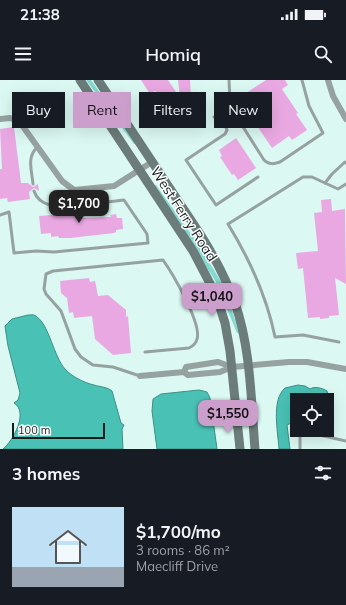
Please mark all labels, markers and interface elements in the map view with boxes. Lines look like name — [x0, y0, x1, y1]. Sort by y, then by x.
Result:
text: 21:38 — [20, 5, 60, 24]
icon: menu — [12, 43, 34, 65]
text: Homiq — [145, 43, 201, 66]
icon: search — [312, 43, 334, 65]
chip: Buy — [12, 92, 65, 128]
chip: Rent — [73, 92, 131, 128]
chip: Filters — [139, 92, 206, 128]
chip: New — [214, 92, 272, 128]
street label: West Ferry Road — [147, 163, 221, 265]
pin: $1,700 — [46, 190, 112, 224]
text: $1,700 — [58, 195, 100, 211]
pin: $1,040 — [179, 283, 245, 317]
text: $1,040 — [191, 288, 233, 304]
map controls — [290, 393, 334, 437]
button: locate — [290, 393, 334, 437]
pin: $1,550 — [195, 400, 261, 434]
text: $1,550 — [207, 405, 249, 421]
scale bar — [12, 421, 105, 440]
text: 100 m — [18, 423, 50, 437]
icon: filters — [312, 462, 334, 484]
text: 3 homes — [12, 463, 80, 484]
text: $1,700/mo — [136, 521, 221, 542]
icon: home — [44, 523, 92, 571]
text: 3 rooms · 86 m² — [136, 542, 230, 558]
text: Maecliff Drive — [136, 558, 218, 574]

